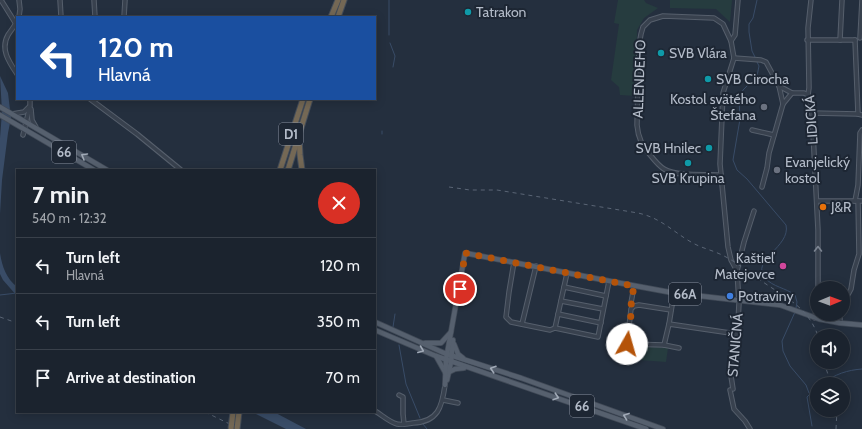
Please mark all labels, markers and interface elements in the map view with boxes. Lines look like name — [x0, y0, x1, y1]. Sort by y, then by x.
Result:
place label: Tatrakon — [476, 3, 527, 21]
marker: Tatrakon — [463, 7, 473, 17]
text: 120 m — [98, 30, 174, 64]
icon: left — [32, 32, 84, 84]
street label: ALLENDEHO — [629, 39, 649, 119]
place label: SVB Vlára — [669, 44, 727, 62]
marker: SVB Vlára — [656, 48, 666, 58]
text: Hlavná — [98, 64, 151, 86]
place label: SVB Cirocha — [716, 70, 789, 88]
marker: SVB Cirocha — [703, 74, 713, 84]
place label: Kostol svätého Štefana — [670, 90, 756, 124]
street label: LIDICKÁ — [800, 94, 822, 145]
marker: Kostol svätého Štefana — [759, 102, 769, 112]
road number: D1 — [279, 123, 303, 145]
place label: SVB Hnilec — [635, 139, 701, 157]
road number: 66 — [52, 141, 76, 163]
marker: SVB Hnilec — [704, 143, 714, 153]
place label: Evanjelický kostol — [785, 153, 850, 187]
one-way arrow — [81, 154, 88, 161]
marker: SVB Krupina — [683, 158, 693, 168]
marker: Evanjelický kostol — [772, 165, 782, 175]
place label: SVB Krupina — [651, 169, 725, 187]
text: 7 min — [32, 180, 90, 209]
button: close — [318, 182, 360, 224]
place label: J&R — [830, 198, 852, 216]
marker: J&R — [818, 202, 828, 212]
text: 540 m · 12:32 — [32, 210, 107, 226]
one-way arrow — [814, 246, 822, 252]
text: Turn left — [66, 249, 120, 267]
place label: Kaštieľ Matejovce — [715, 249, 776, 283]
icon: left — [32, 255, 54, 277]
text: 120 m — [320, 257, 360, 275]
marker: Kaštieľ Matejovce — [778, 261, 788, 271]
text: Hlavná — [66, 267, 104, 283]
pin — [443, 272, 477, 306]
icon: arrive — [449, 278, 471, 300]
north arrow — [810, 281, 850, 321]
map controls — [810, 281, 850, 417]
road number: 66A — [669, 283, 701, 305]
place label: Potraviny — [738, 287, 794, 305]
marker: Potraviny — [725, 291, 735, 301]
icon: left — [32, 311, 54, 333]
street label: STANIČNÁ — [723, 312, 747, 378]
text: Turn left — [66, 313, 120, 331]
text: 350 m — [317, 313, 360, 331]
position arrow — [606, 323, 648, 365]
button: sound — [810, 329, 850, 369]
one-way arrow — [417, 346, 424, 354]
one-way arrow — [489, 365, 496, 374]
icon: arrive — [32, 367, 54, 389]
text: Arrive at destination — [66, 369, 196, 387]
text: 70 m — [326, 369, 360, 387]
button: layers — [810, 377, 850, 417]
one-way arrow — [552, 392, 559, 401]
road number: 66 — [570, 395, 594, 417]
one-way arrow — [623, 412, 630, 420]

